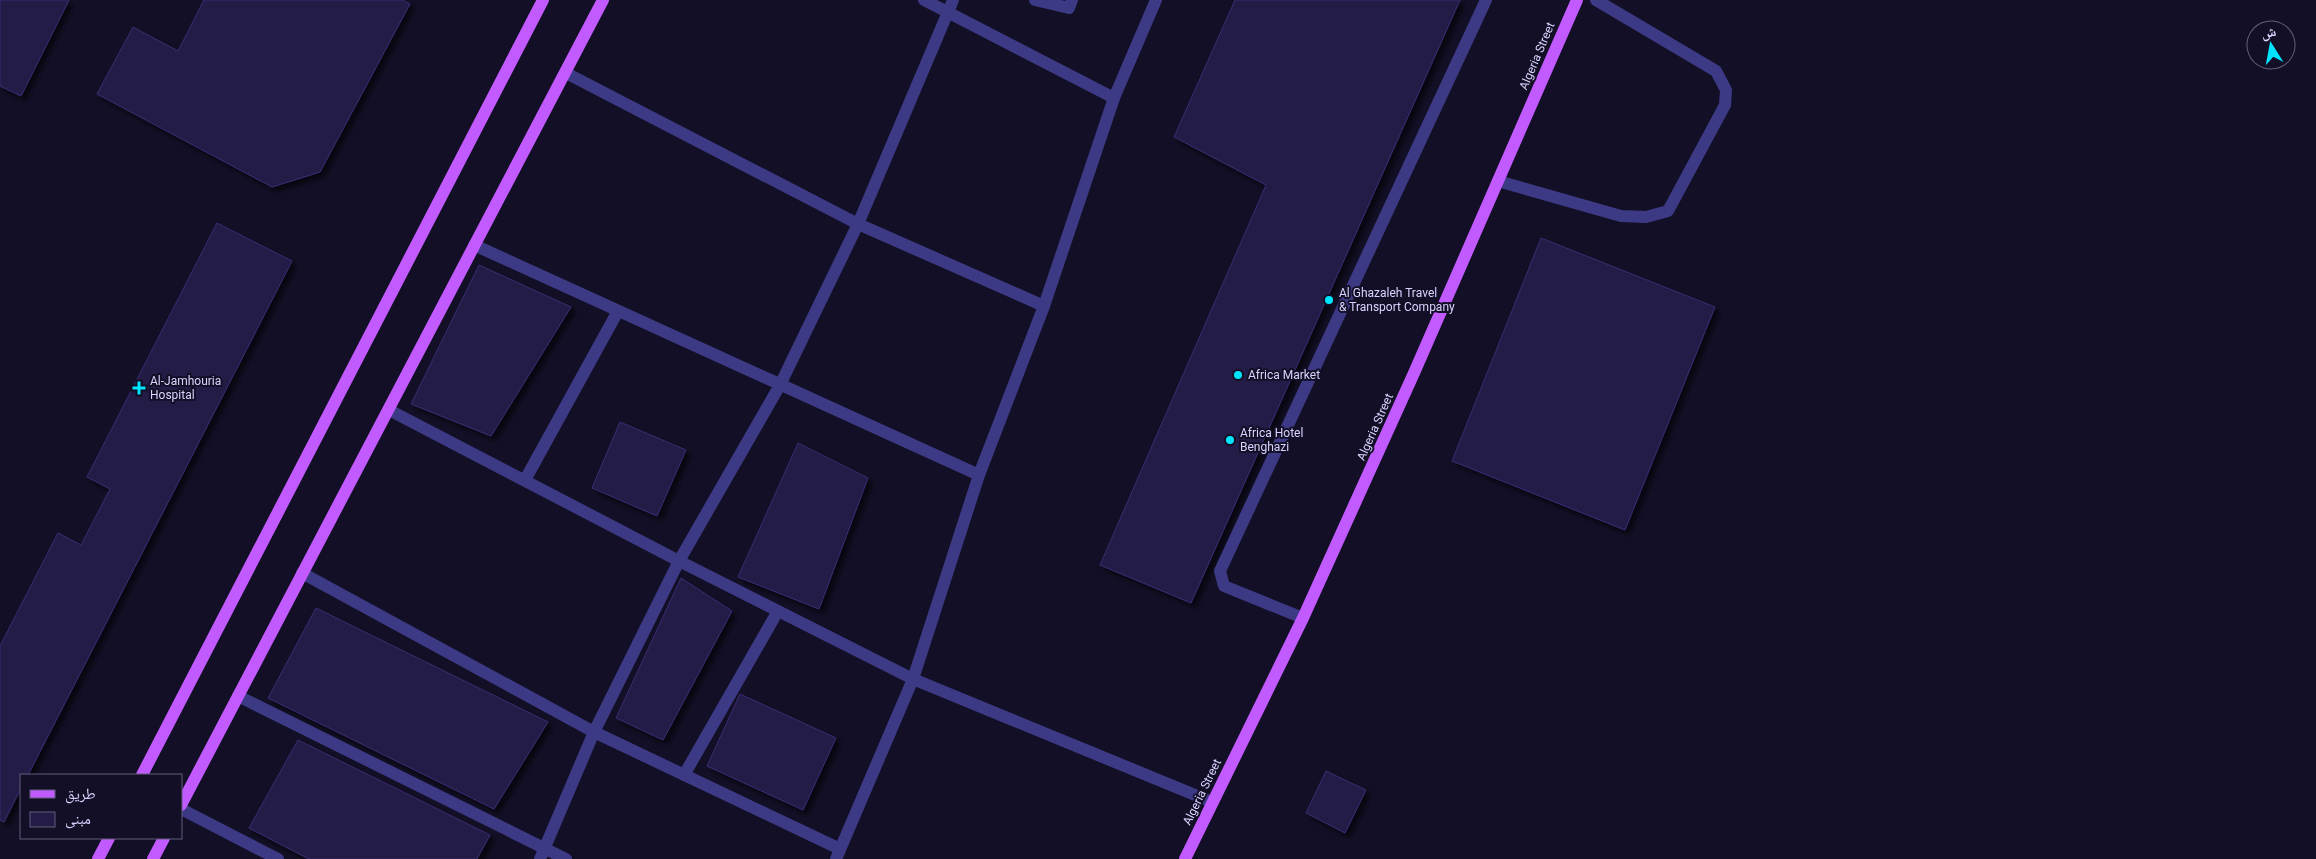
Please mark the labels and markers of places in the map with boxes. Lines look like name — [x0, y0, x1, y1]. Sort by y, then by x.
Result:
place label: Al Ghazaleh Travel & Transport Company — [1339, 286, 1455, 314]
marker: Al Ghazaleh Travel & Transport Company — [1323, 294, 1335, 306]
place label: Africa Market — [1248, 368, 1320, 382]
marker: Africa Market — [1232, 369, 1244, 381]
place label: Al-Jamhouria Hospital — [150, 374, 221, 402]
marker: Al-Jamhouria Hospital — [132, 381, 146, 395]
place label: Africa Hotel Benghazi — [1240, 426, 1303, 454]
marker: Africa Hotel Benghazi — [1224, 434, 1236, 446]

